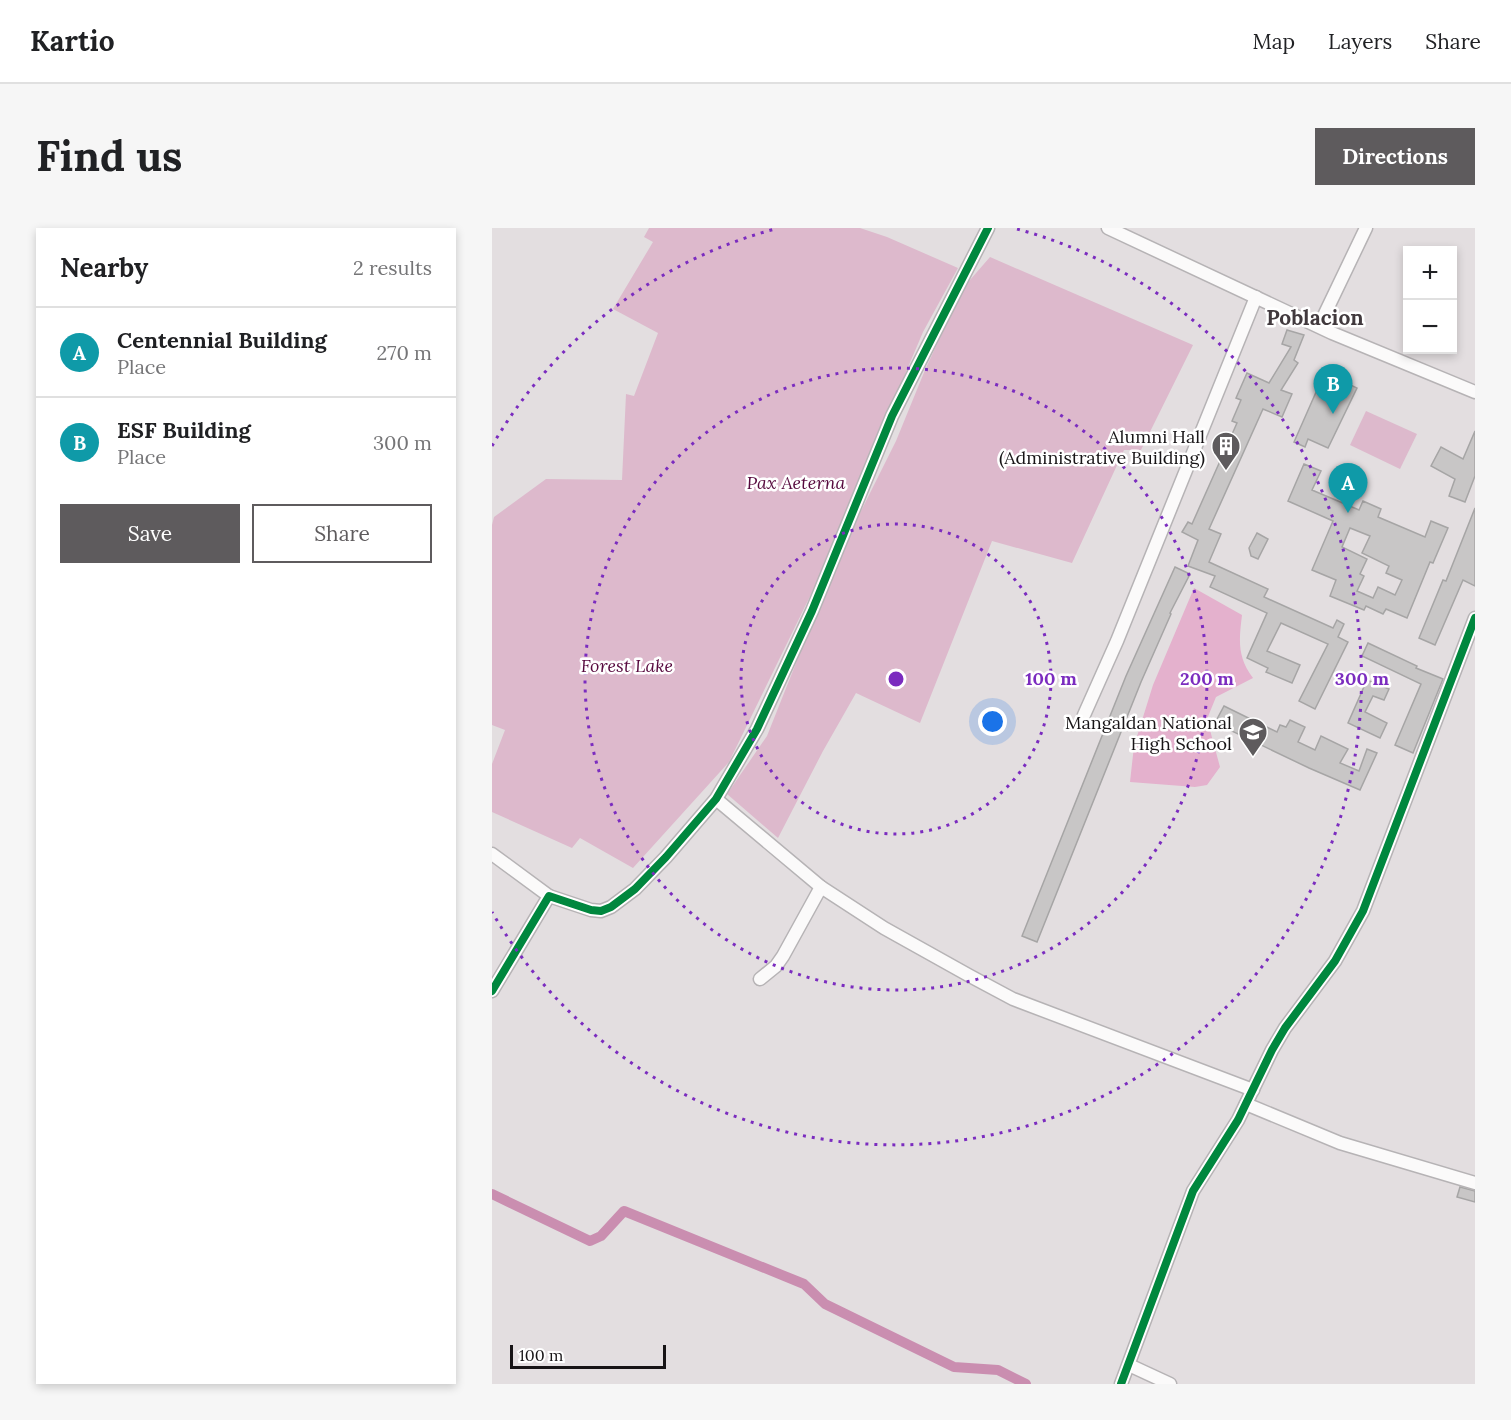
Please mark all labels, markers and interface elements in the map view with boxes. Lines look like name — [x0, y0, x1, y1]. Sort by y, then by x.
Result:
text: Kartio — [30, 23, 114, 59]
text: Map — [1252, 28, 1295, 55]
text: Layers — [1328, 28, 1392, 55]
text: Share — [1425, 28, 1481, 55]
button: Directions — [1315, 128, 1475, 185]
text: Find us — [36, 129, 182, 183]
map controls — [1403, 246, 1457, 354]
button: + — [1403, 246, 1457, 300]
text: Nearby — [60, 251, 148, 284]
text: 2 results — [353, 255, 432, 280]
button: − — [1403, 300, 1457, 354]
district label: Poblacion — [1266, 304, 1364, 331]
text: Centennial Building — [117, 326, 327, 354]
text: A — [73, 340, 86, 365]
text: 270 m — [376, 340, 432, 365]
text: Place — [117, 354, 166, 379]
pin: B — [1314, 364, 1352, 414]
text: ESF Building — [117, 416, 251, 444]
place label: Alumni Hall (Administrative Building) — [999, 425, 1205, 469]
text: B — [73, 430, 86, 455]
text: 300 m — [373, 430, 432, 455]
building icon: Alumni Hall (Administrative Building) — [1210, 430, 1242, 472]
text: Place — [117, 444, 166, 469]
pin: A — [1328, 464, 1368, 513]
park label: Pax Aeterna — [747, 471, 846, 494]
button: Save — [60, 504, 240, 563]
button: Share — [252, 504, 432, 563]
park label: Forest Lake — [581, 654, 673, 677]
text: 100 m — [1025, 667, 1077, 690]
text: 200 m — [1180, 667, 1234, 690]
text: 300 m — [1335, 667, 1390, 690]
centre of rings — [886, 669, 906, 689]
your location — [978, 707, 1007, 736]
place label: Mangaldan National High School — [1065, 711, 1232, 755]
school or university icon: Mangaldan National High School — [1237, 716, 1269, 758]
scale bar — [510, 1342, 666, 1370]
text: 100 m — [519, 1345, 563, 1365]

